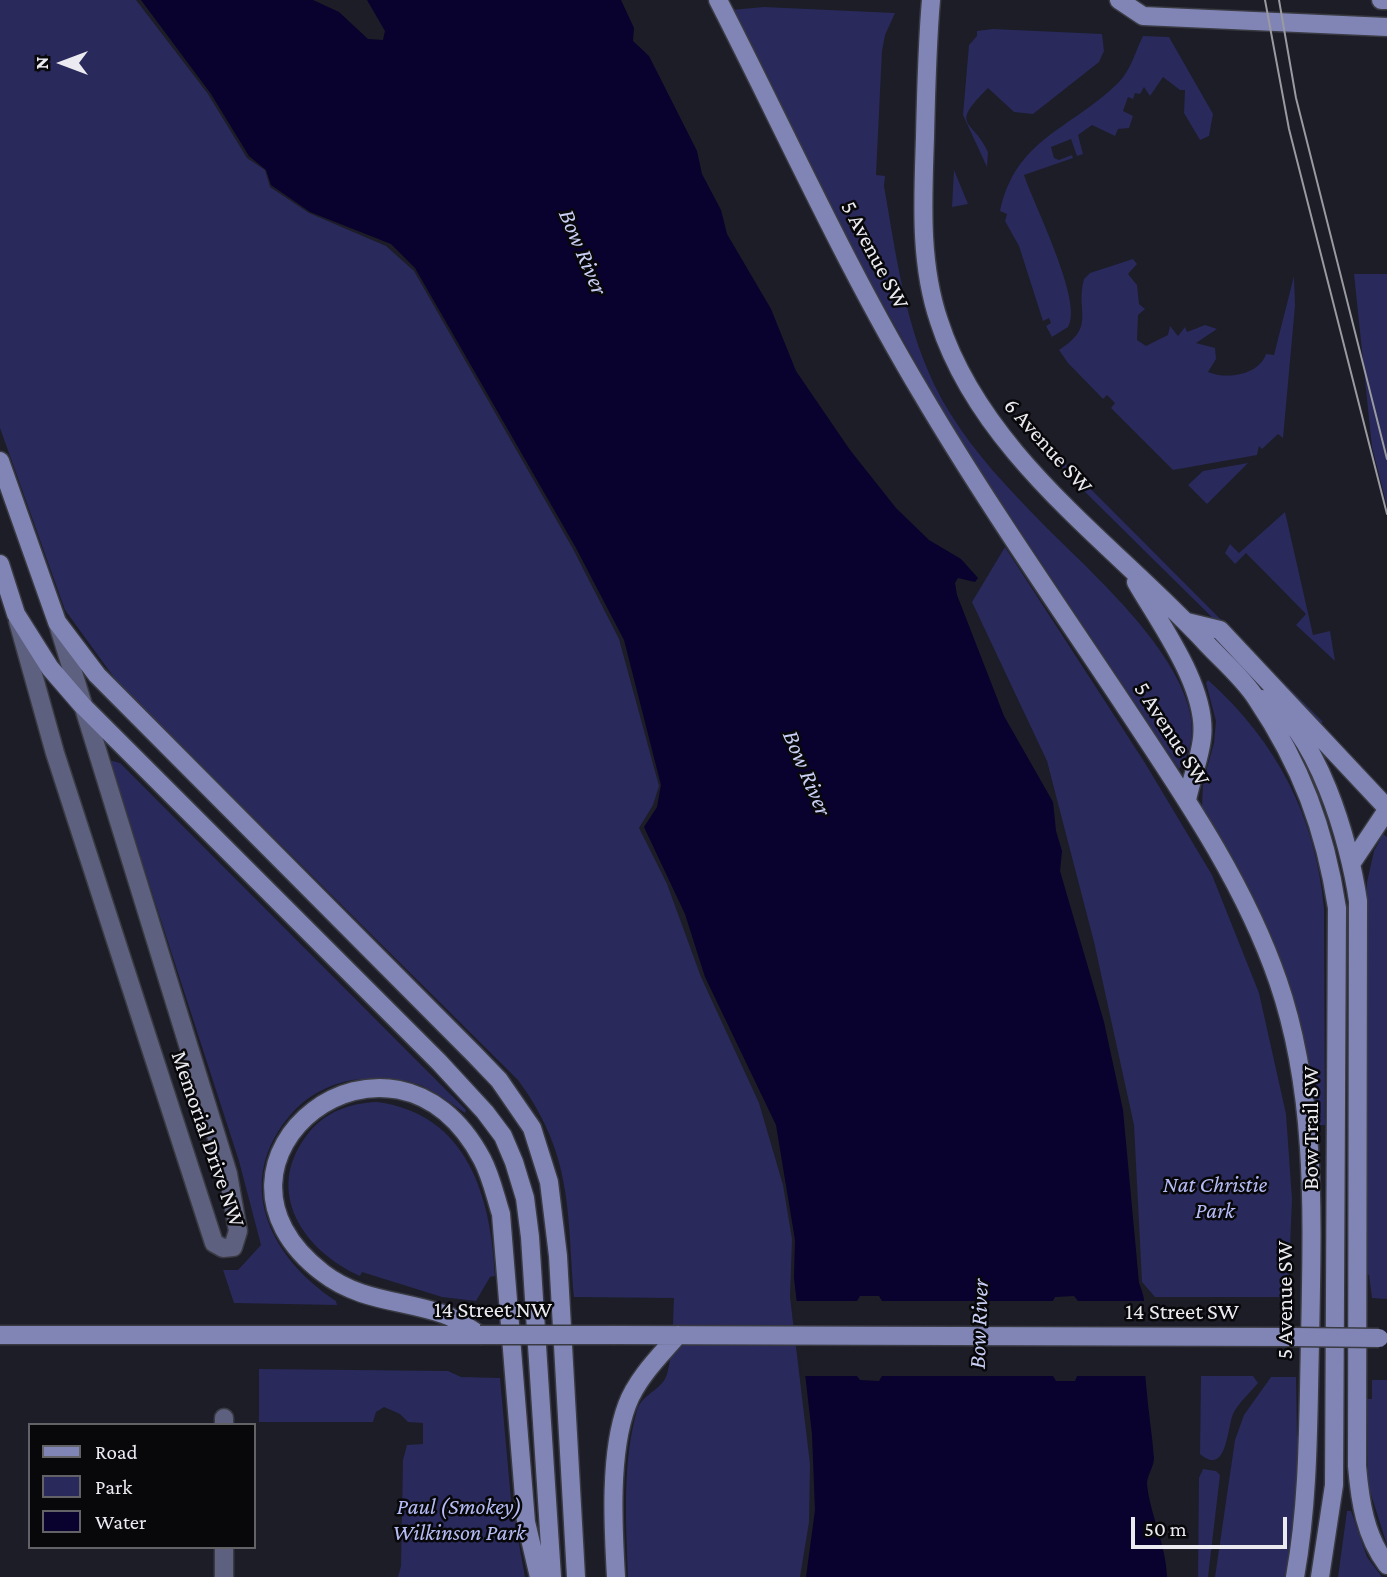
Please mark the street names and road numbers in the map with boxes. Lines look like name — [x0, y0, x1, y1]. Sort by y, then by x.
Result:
street label: 5 Avenue SW — [835, 196, 915, 314]
street label: 6 Avenue SW — [998, 392, 1098, 500]
street label: 5 Avenue SW — [1128, 677, 1216, 791]
street label: Memorial Drive NW — [165, 1047, 251, 1231]
street label: Bow Trail SW — [1297, 1066, 1325, 1190]
street label: 5 Avenue SW — [1271, 1241, 1299, 1359]
street label: 14 Street NW — [434, 1296, 552, 1324]
street label: 14 Street SW — [1125, 1298, 1239, 1326]

